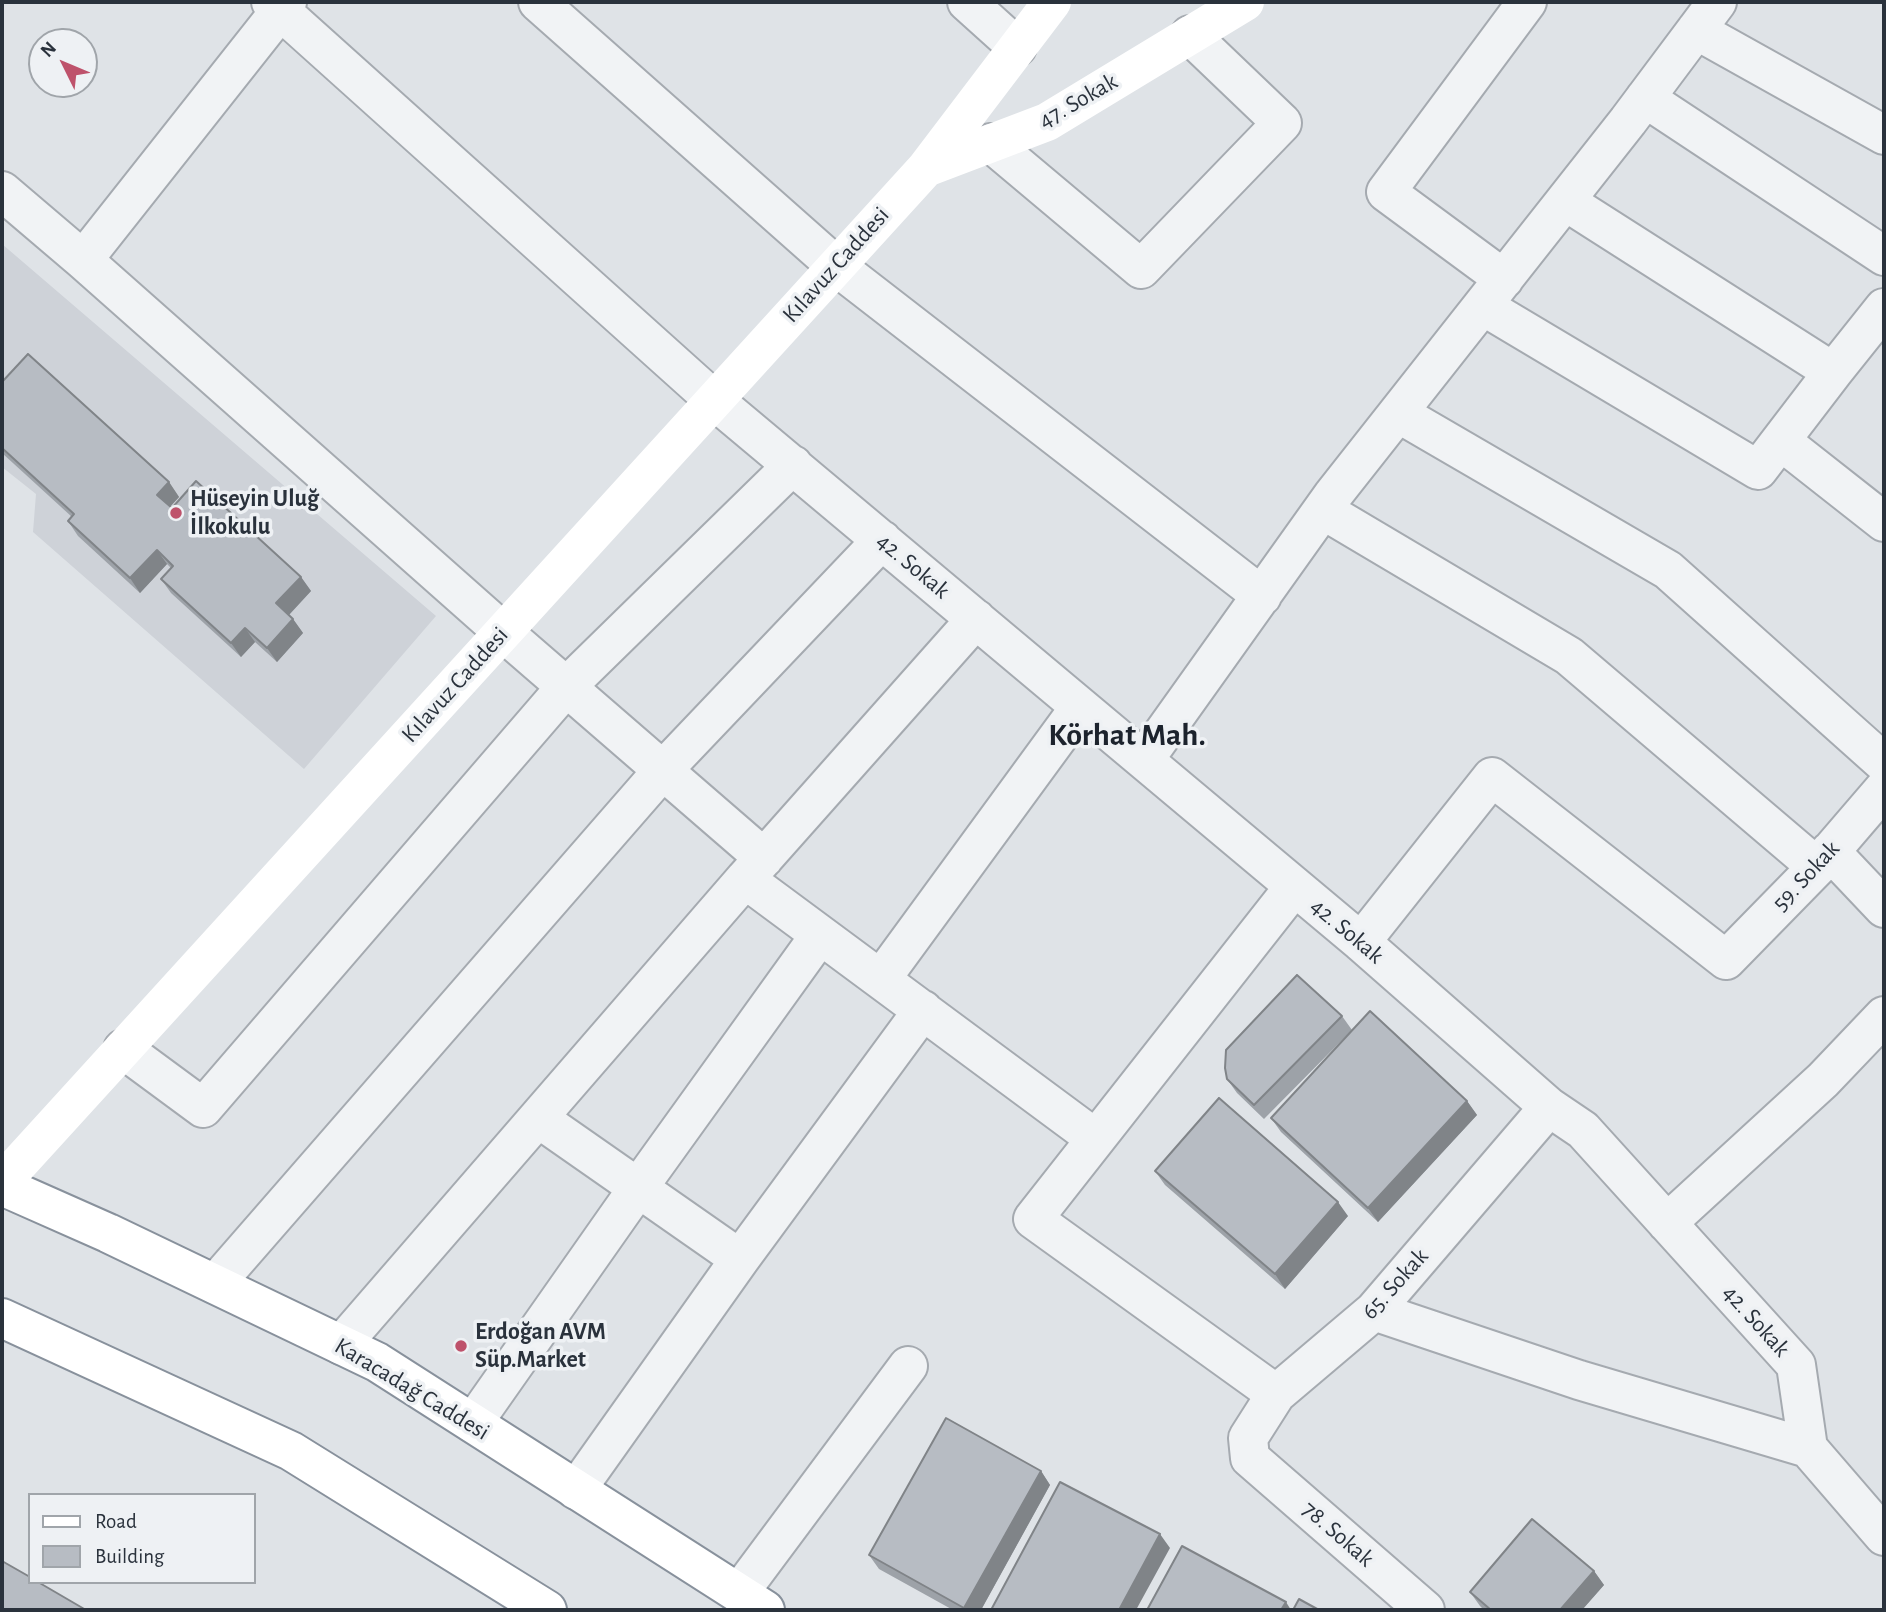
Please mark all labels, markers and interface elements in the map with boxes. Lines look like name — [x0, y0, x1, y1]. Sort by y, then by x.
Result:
north arrow — [28, 28, 98, 98]
text: N — [37, 38, 60, 61]
street label: 47. Sokak — [1034, 67, 1122, 135]
street label: Kılavuz Caddesi — [776, 201, 896, 329]
place label: Hüseyin Uluğ İlkokulu — [190, 485, 319, 541]
marker: Hüseyin Uluğ İlkokulu — [168, 505, 184, 521]
street label: 42. Sokak — [870, 527, 956, 605]
street label: Kılavuz Caddesi — [395, 621, 515, 749]
district label: Körhat Mah. — [1048, 716, 1206, 754]
street label: 59. Sokak — [1766, 835, 1846, 917]
street label: 42. Sokak — [1304, 892, 1390, 970]
street label: 65. Sokak — [1356, 1242, 1434, 1326]
street label: 42. Sokak — [1716, 1279, 1796, 1363]
place label: Erdoğan AVM Süp.Market — [475, 1318, 606, 1374]
street label: Karacadağ Caddesi — [329, 1331, 495, 1447]
marker: Erdoğan AVM Süp.Market — [453, 1338, 469, 1354]
legend — [28, 1493, 256, 1584]
street label: 78. Sokak — [1296, 1495, 1380, 1573]
text: Road — [95, 1511, 137, 1532]
text: Building — [95, 1546, 164, 1567]

